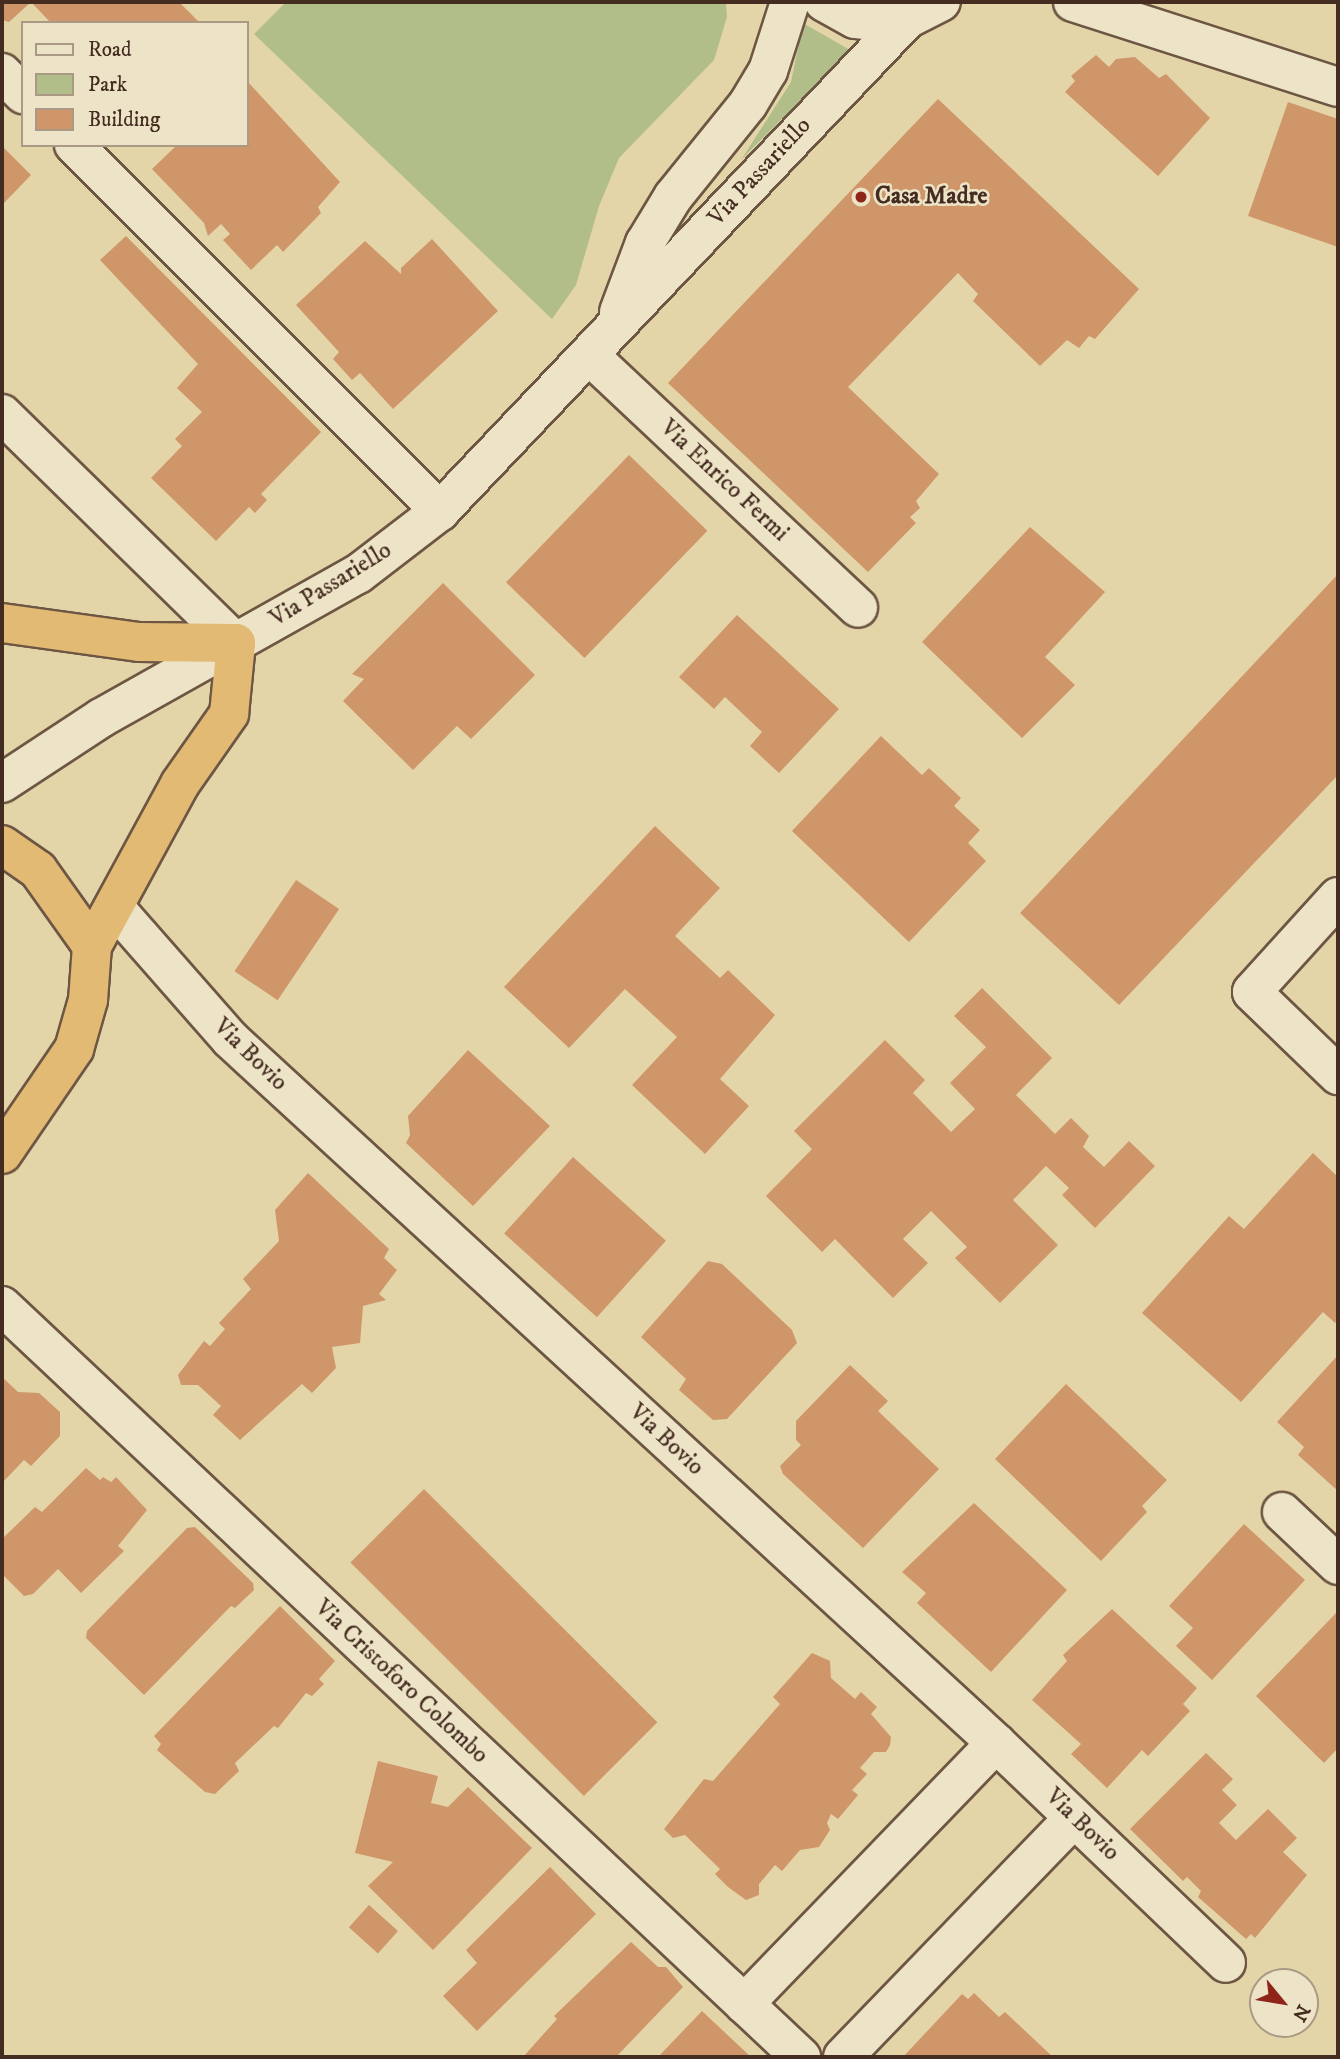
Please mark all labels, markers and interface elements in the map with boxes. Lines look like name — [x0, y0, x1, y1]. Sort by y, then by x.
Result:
legend — [21, 21, 248, 147]
text: Road — [88, 37, 132, 63]
text: Park — [88, 72, 127, 98]
text: Building — [88, 107, 160, 133]
street label: Via Passariello — [702, 112, 818, 232]
place label: Casa Madre — [875, 183, 987, 211]
marker: Casa Madre — [853, 189, 869, 205]
street label: Via Enrico Fermi — [654, 414, 794, 548]
street label: Via Passariello — [265, 536, 397, 634]
street label: Via Bovio — [207, 1013, 293, 1097]
street label: Via Bovio — [623, 1398, 709, 1482]
street label: Via Cristoforo Colombo — [308, 1594, 494, 1770]
street label: Via Bovio — [1039, 1783, 1125, 1867]
north arrow — [1249, 1968, 1319, 2038]
text: N — [1287, 2000, 1315, 2025]

